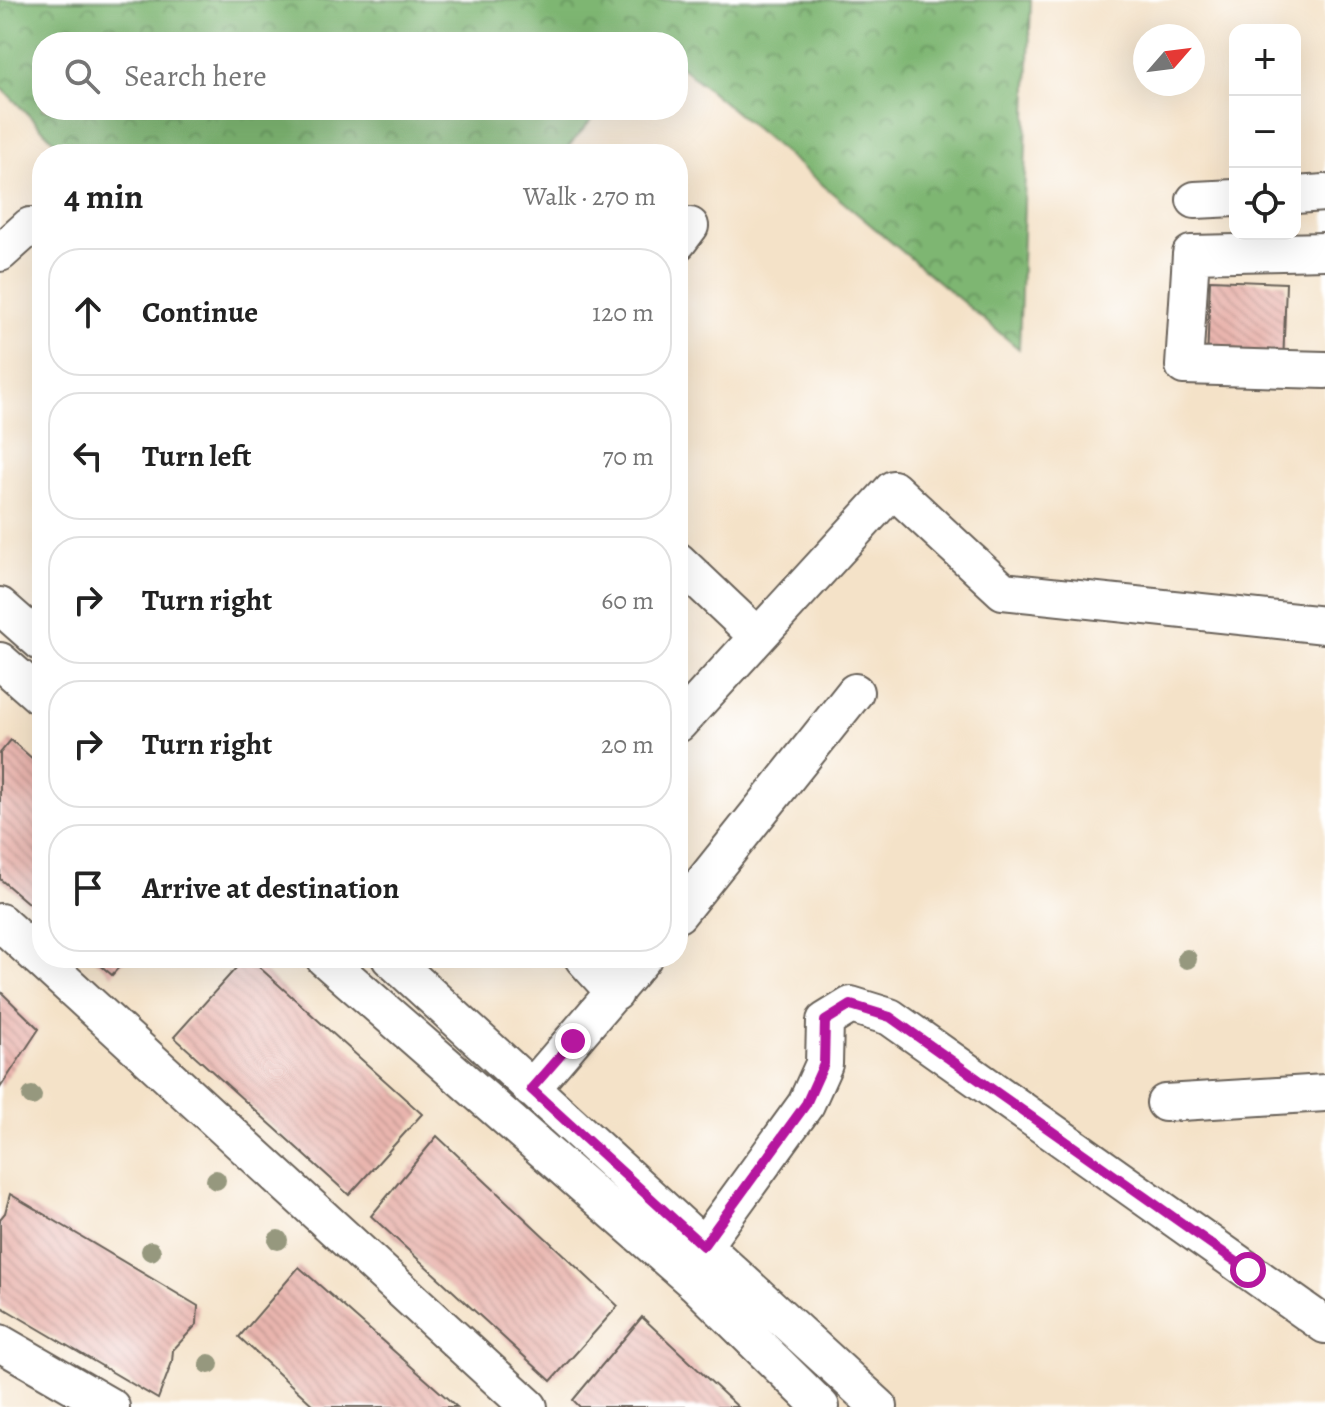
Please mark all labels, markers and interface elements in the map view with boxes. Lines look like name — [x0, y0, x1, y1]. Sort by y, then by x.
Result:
north arrow — [1133, 24, 1205, 96]
map controls — [1229, 24, 1301, 240]
button: + — [1229, 24, 1301, 96]
search box — [32, 32, 688, 120]
icon: search — [60, 54, 104, 98]
text: Search here — [124, 56, 267, 96]
button: − — [1229, 96, 1301, 168]
button: locate — [1229, 168, 1301, 240]
text: 4 min — [64, 173, 143, 220]
text: Walk · 270 m — [523, 179, 656, 214]
icon: ahead — [66, 290, 110, 334]
text: Continue — [142, 292, 258, 332]
text: 120 m — [592, 295, 654, 330]
icon: left — [66, 434, 110, 478]
text: Turn left — [142, 436, 251, 476]
text: 70 m — [602, 439, 654, 474]
icon: right — [66, 578, 110, 622]
text: Turn right — [142, 580, 272, 620]
text: 60 m — [601, 583, 654, 618]
icon: right — [66, 722, 110, 766]
text: Turn right — [142, 724, 272, 764]
text: 20 m — [601, 727, 654, 762]
icon: arrive — [66, 866, 110, 910]
text: Arrive at destination — [142, 868, 399, 908]
route end — [555, 1023, 591, 1059]
route start — [1230, 1252, 1266, 1288]

